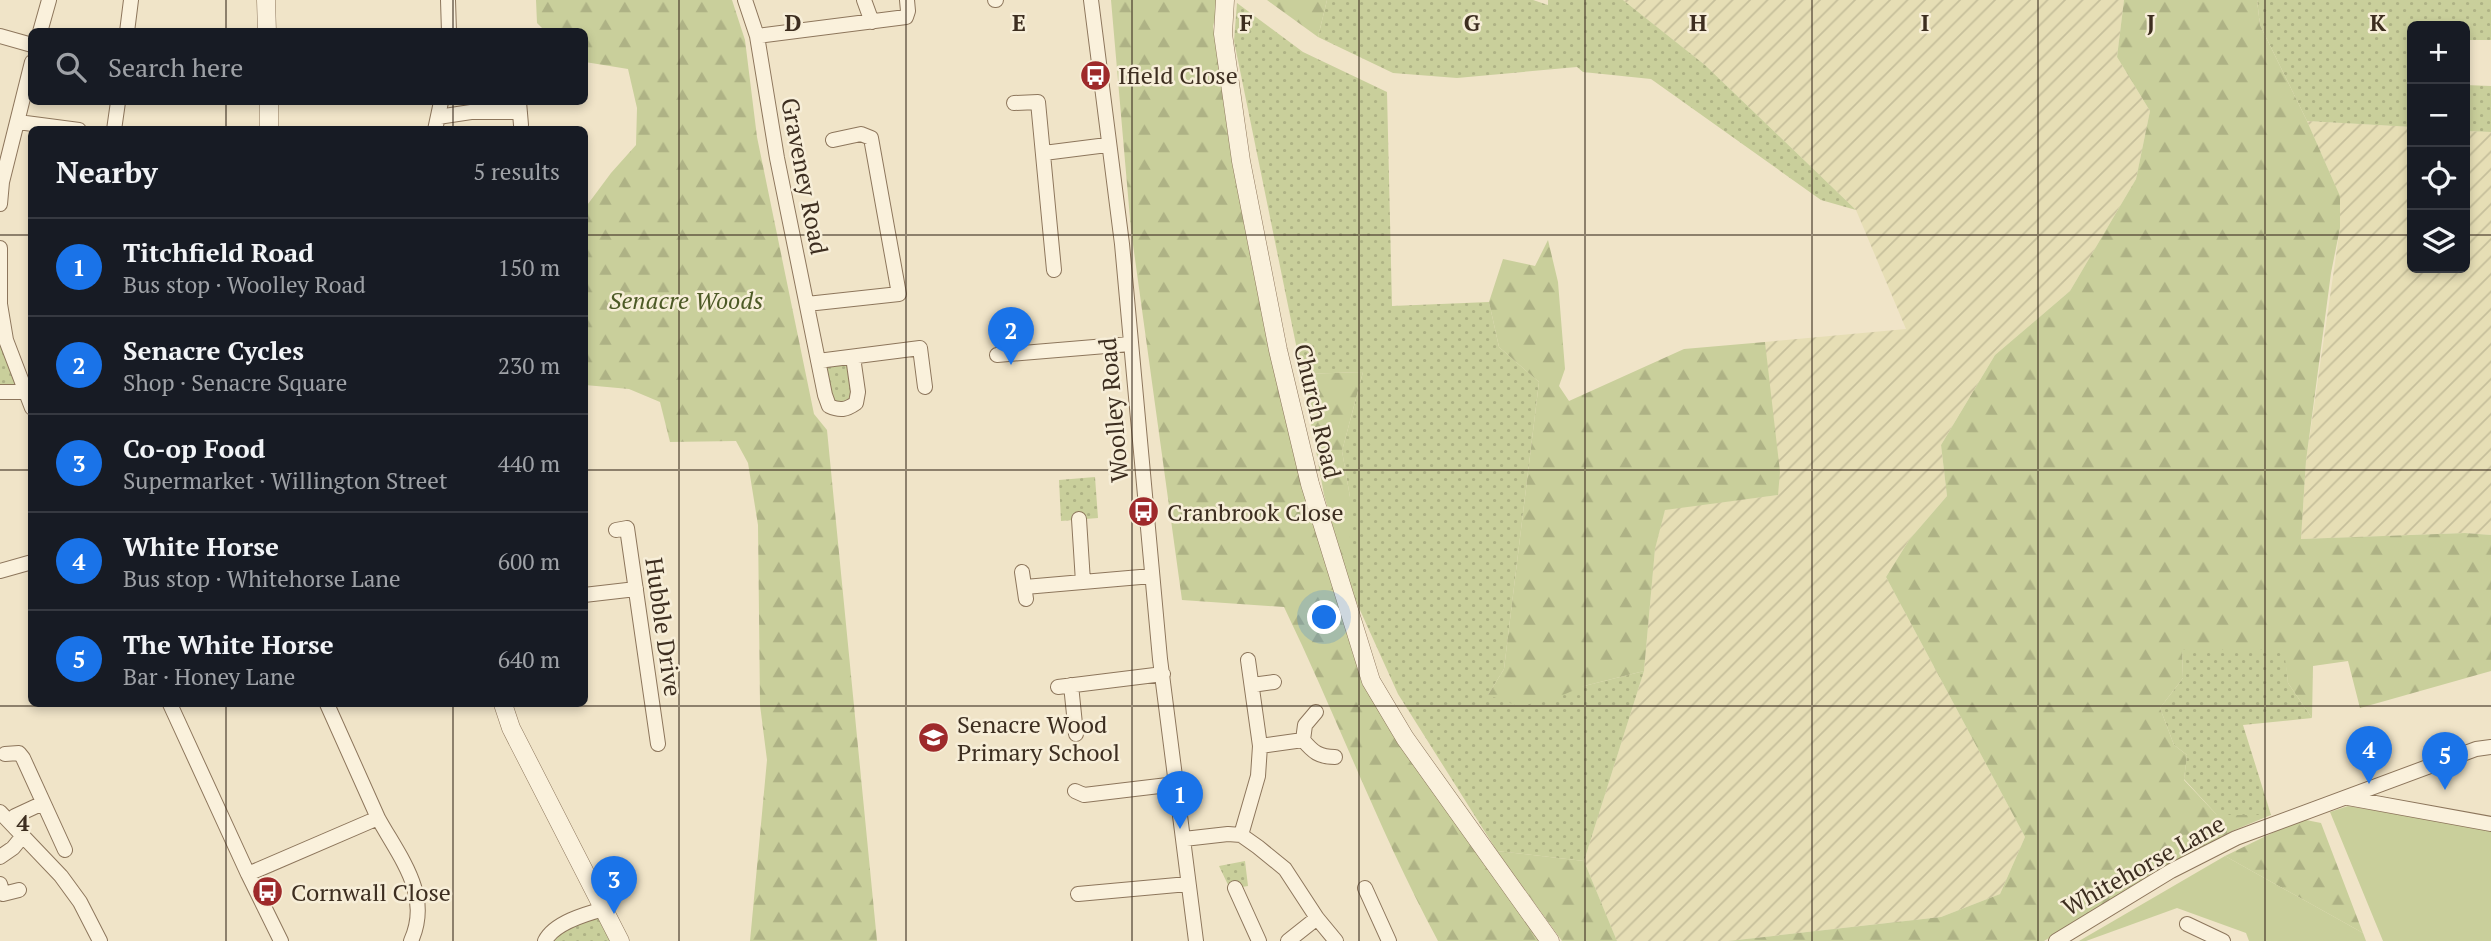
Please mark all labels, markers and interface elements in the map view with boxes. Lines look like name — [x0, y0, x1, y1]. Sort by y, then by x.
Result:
text: D — [785, 7, 802, 38]
text: E — [1012, 7, 1026, 38]
text: F — [1239, 7, 1253, 38]
text: G — [1464, 7, 1481, 38]
text: H — [1689, 7, 1707, 38]
text: I — [1921, 7, 1929, 38]
text: J — [2147, 7, 2155, 38]
text: K — [2370, 7, 2387, 38]
map controls — [2407, 21, 2470, 273]
button: + — [2407, 21, 2470, 84]
search box — [28, 28, 588, 105]
icon: search — [52, 48, 90, 86]
text: Search here — [108, 50, 243, 84]
bus stop icon: Ifield Close — [1078, 58, 1112, 92]
place label: Ifield Close — [1118, 59, 1238, 91]
button: − — [2407, 84, 2470, 147]
street label: Graveney Road — [774, 95, 836, 257]
button: locate — [2407, 147, 2470, 210]
text: Nearby — [56, 152, 158, 192]
text: 5 results — [473, 156, 560, 187]
button: layers — [2407, 210, 2470, 273]
text: Titchfield Road — [123, 235, 314, 269]
text: 1 — [73, 252, 86, 283]
text: 150 m — [498, 252, 560, 283]
text: Bus stop · Woolley Road — [123, 269, 366, 300]
park label: Senacre Woods — [609, 284, 763, 316]
pin: 2 — [988, 307, 1034, 365]
text: Senacre Cycles — [123, 333, 304, 367]
street label: Woolley Road — [1091, 336, 1135, 484]
street label: Church Road — [1287, 341, 1349, 481]
text: 2 — [73, 350, 86, 381]
text: 230 m — [498, 350, 560, 381]
text: Shop · Senacre Square — [123, 367, 347, 398]
text: Co-op Food — [123, 431, 265, 465]
text: 3 — [73, 448, 86, 479]
text: 440 m — [498, 448, 560, 479]
text: Supermarket · Willington Street — [123, 465, 447, 496]
bus stop icon: Cranbrook Close — [1127, 495, 1161, 529]
place label: Cranbrook Close — [1167, 496, 1344, 528]
text: White Horse — [123, 529, 279, 563]
text: 4 — [73, 546, 86, 577]
text: 600 m — [498, 546, 560, 577]
street label: Hubble Drive — [638, 556, 690, 698]
text: Bus stop · Whitehorse Lane — [123, 563, 400, 594]
your location — [1307, 600, 1341, 634]
text: The White Horse — [123, 627, 334, 661]
text: 5 — [73, 644, 86, 675]
text: 640 m — [498, 644, 560, 675]
text: Bar · Honey Lane — [123, 661, 295, 692]
place label: Senacre Wood Primary School — [957, 708, 1120, 768]
school or university icon: Senacre Wood Primary School — [917, 721, 951, 755]
pin: 4 — [2346, 726, 2392, 784]
pin: 5 — [2422, 732, 2468, 790]
pin: 1 — [1157, 771, 1203, 829]
text: 4 — [17, 807, 30, 838]
street label: Whitehorse Lane — [2056, 807, 2230, 923]
pin: 3 — [591, 856, 637, 914]
bus stop icon: Cornwall Close — [251, 875, 285, 909]
place label: Cornwall Close — [291, 876, 451, 908]

